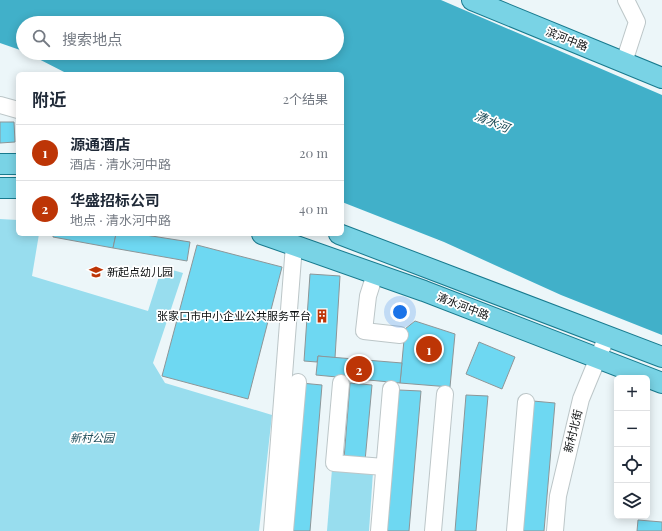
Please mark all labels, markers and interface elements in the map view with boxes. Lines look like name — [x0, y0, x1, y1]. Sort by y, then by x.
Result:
search box — [16, 16, 344, 60]
street label: 滨河中路 — [544, 23, 590, 54]
icon: search — [30, 27, 52, 49]
text: 搜索地点 — [62, 29, 122, 49]
text: 附近 — [32, 88, 66, 110]
text: 2个结果 — [283, 90, 328, 107]
water label: 清水河 — [473, 107, 514, 136]
text: 源通酒店 — [70, 134, 130, 154]
text: 1 — [43, 144, 47, 161]
text: 20 m — [299, 144, 328, 161]
text: 酒店 · 清水河中路 — [70, 155, 171, 172]
text: 华盛招标公司 — [70, 190, 160, 210]
text: 2 — [42, 200, 48, 217]
text: 40 m — [299, 200, 328, 217]
text: 地点 · 清水河中路 — [70, 211, 171, 228]
school or university icon: 新起点幼儿园 — [88, 264, 104, 280]
place label: 新起点幼儿园 — [107, 264, 173, 279]
street label: 清水河中路 — [435, 289, 492, 322]
your location — [390, 302, 410, 322]
place label: 张家口市中小企业公共服务平台 — [157, 308, 311, 323]
building icon: 张家口市中小企业公共服务平台 — [314, 308, 330, 324]
pin: 1 — [416, 334, 442, 364]
pin: 2 — [346, 354, 372, 384]
map controls — [614, 375, 650, 519]
button: + — [614, 375, 650, 411]
street label: 新村北街 — [560, 408, 585, 454]
button: − — [614, 411, 650, 447]
park label: 新村公园 — [70, 430, 116, 445]
button: locate — [614, 447, 650, 483]
button: layers — [614, 483, 650, 519]

